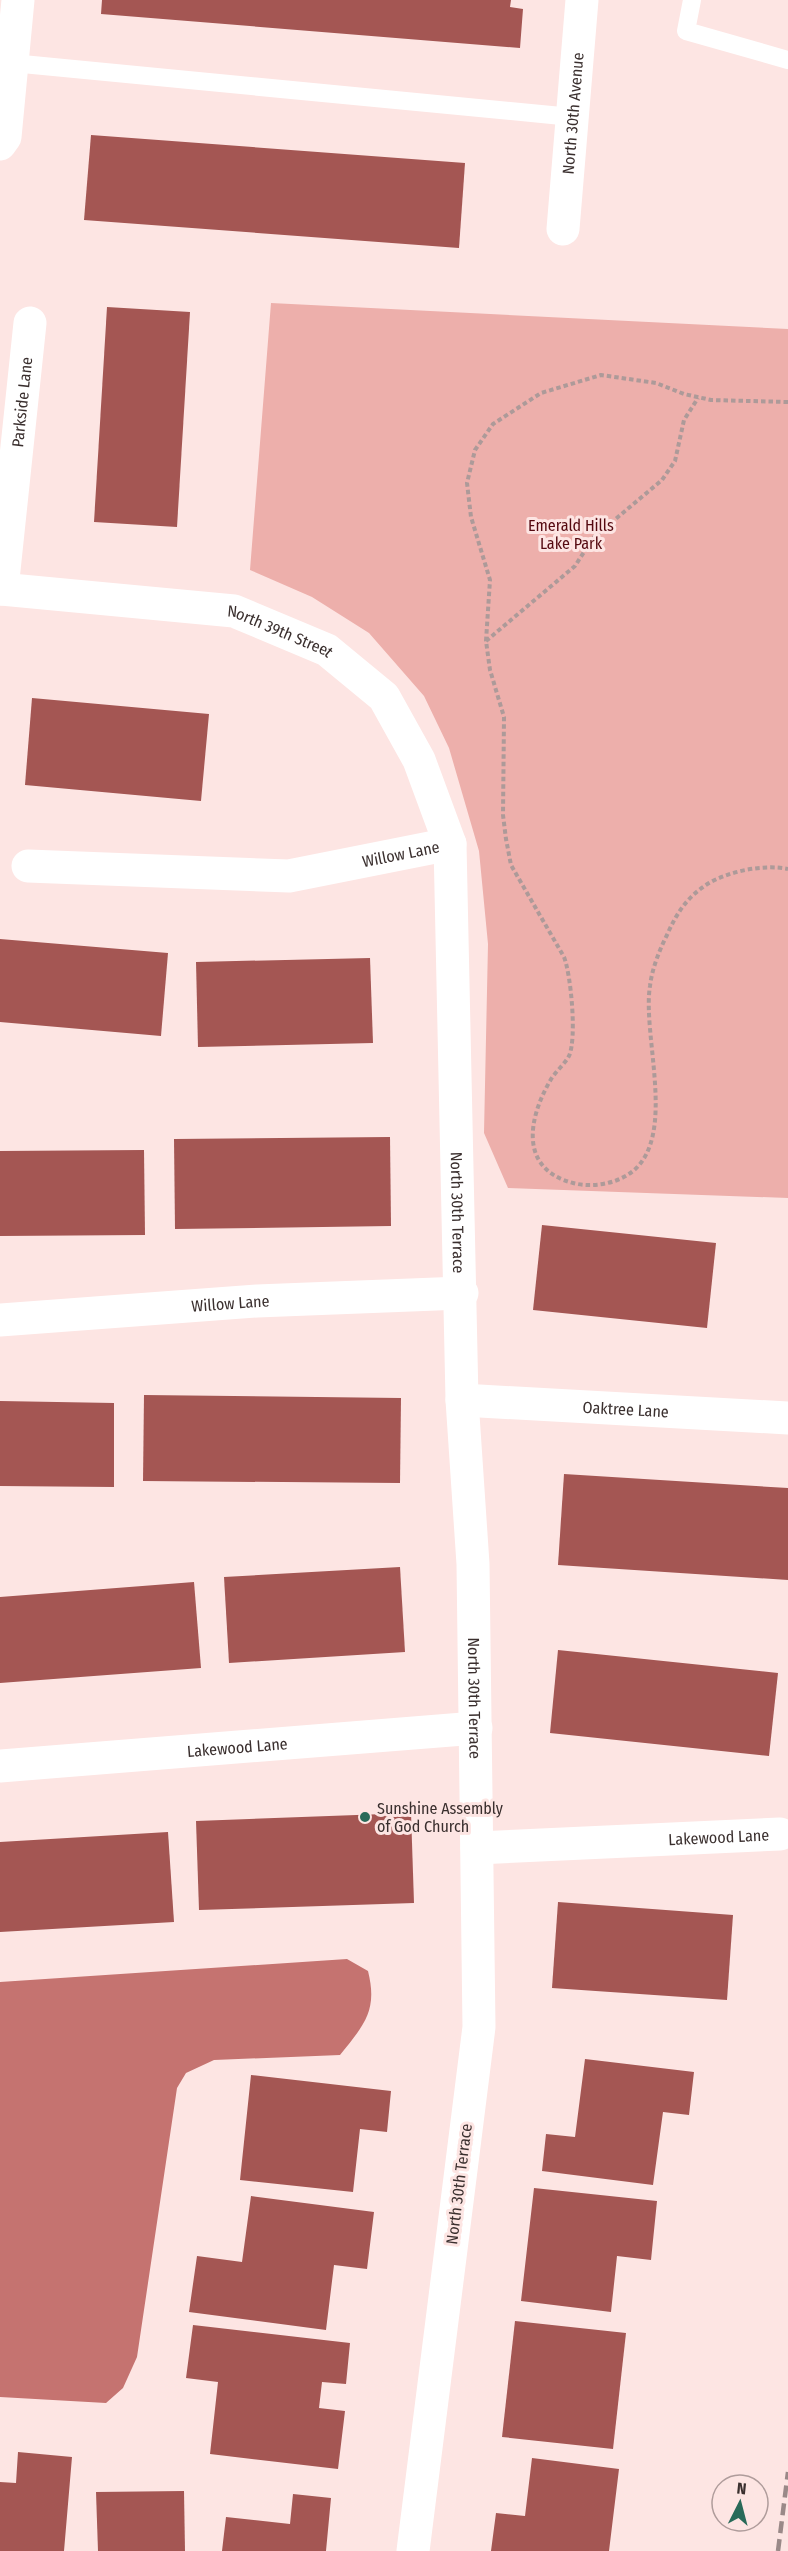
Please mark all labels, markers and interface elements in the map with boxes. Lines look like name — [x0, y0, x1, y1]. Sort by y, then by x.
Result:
street label: North 30th Avenue — [558, 52, 587, 175]
street label: Parkside Lane — [7, 356, 36, 448]
park label: Emerald Hills Lake Park — [528, 516, 614, 553]
street label: North 39th Street — [227, 601, 338, 661]
street label: Willow Lane — [360, 837, 441, 871]
street label: North 30th Terrace — [447, 1152, 469, 1274]
street label: Willow Lane — [191, 1291, 270, 1315]
street label: Oaktree Lane — [582, 1397, 669, 1421]
street label: North 30th Terrace — [464, 1637, 485, 1759]
street label: Lakewood Lane — [186, 1734, 288, 1761]
place label: Sunshine Assembly of God Church — [377, 1799, 504, 1836]
marker: Sunshine Assembly of God Church — [358, 1810, 372, 1824]
street label: Lakewood Lane — [668, 1825, 770, 1849]
street label: North 30th Terrace — [442, 2122, 476, 2245]
north arrow — [710, 2473, 770, 2533]
text: N — [736, 2479, 747, 2499]

